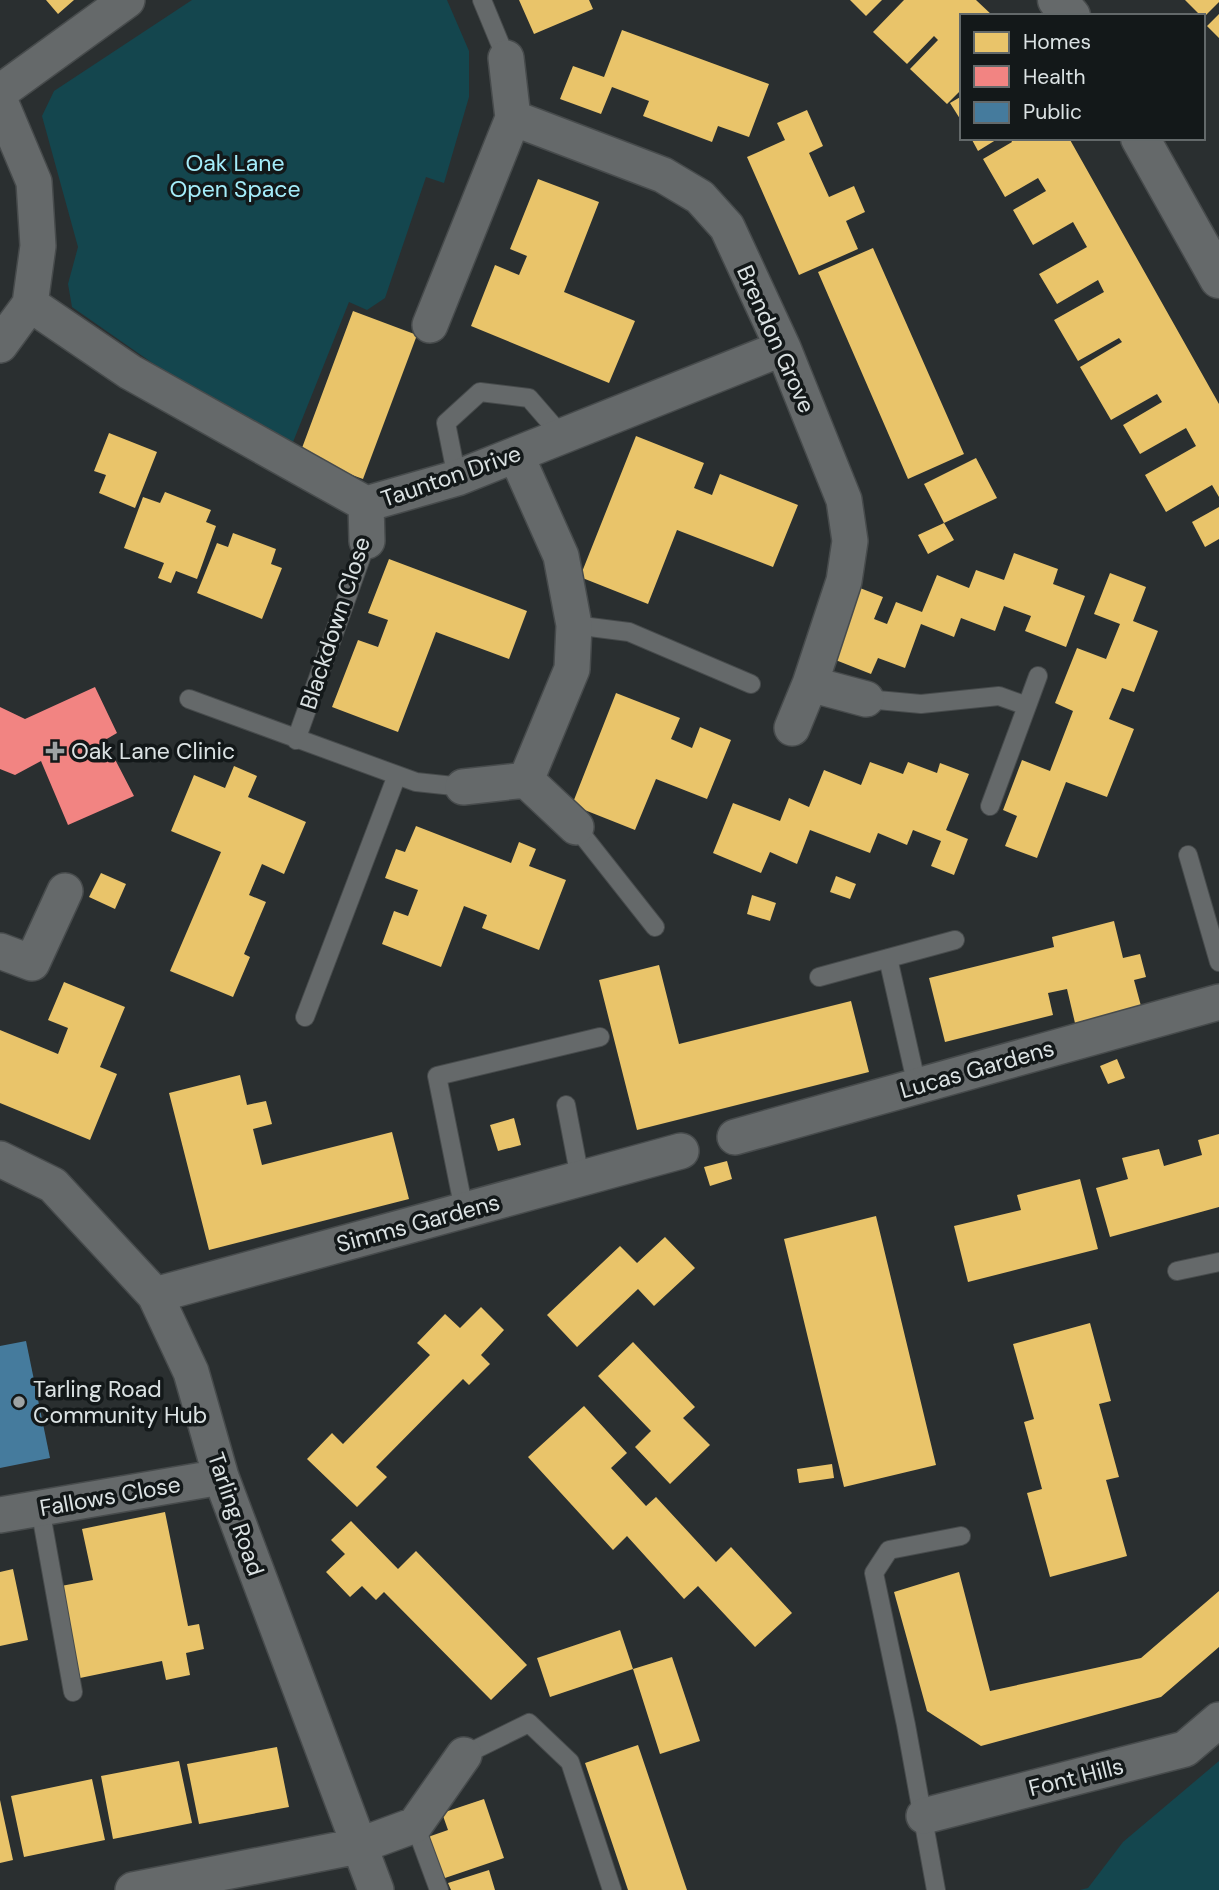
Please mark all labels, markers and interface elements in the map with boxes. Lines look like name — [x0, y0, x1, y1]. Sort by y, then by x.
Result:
legend — [960, 14, 1205, 140]
text: Homes — [1023, 28, 1091, 56]
text: Health — [1023, 63, 1086, 91]
text: Public — [1023, 98, 1082, 126]
park label: Oak Lane Open Space — [169, 148, 301, 204]
street label: Brendon Grove — [730, 260, 822, 418]
street label: Taunton Drive — [377, 438, 525, 514]
street label: Blackdown Close — [293, 533, 377, 713]
place label: Oak Lane Clinic — [71, 736, 235, 766]
marker: Oak Lane Clinic — [45, 741, 65, 761]
street label: Lucas Gardens — [896, 1033, 1058, 1105]
street label: Simms Gardens — [333, 1187, 503, 1259]
place label: Tarling Road Community Hub — [33, 1374, 207, 1430]
marker: Tarling Road Community Hub — [11, 1394, 27, 1410]
street label: Tarling Road — [201, 1448, 271, 1580]
street label: Fallows Close — [37, 1469, 183, 1523]
street label: Font Hills — [1025, 1751, 1127, 1803]

